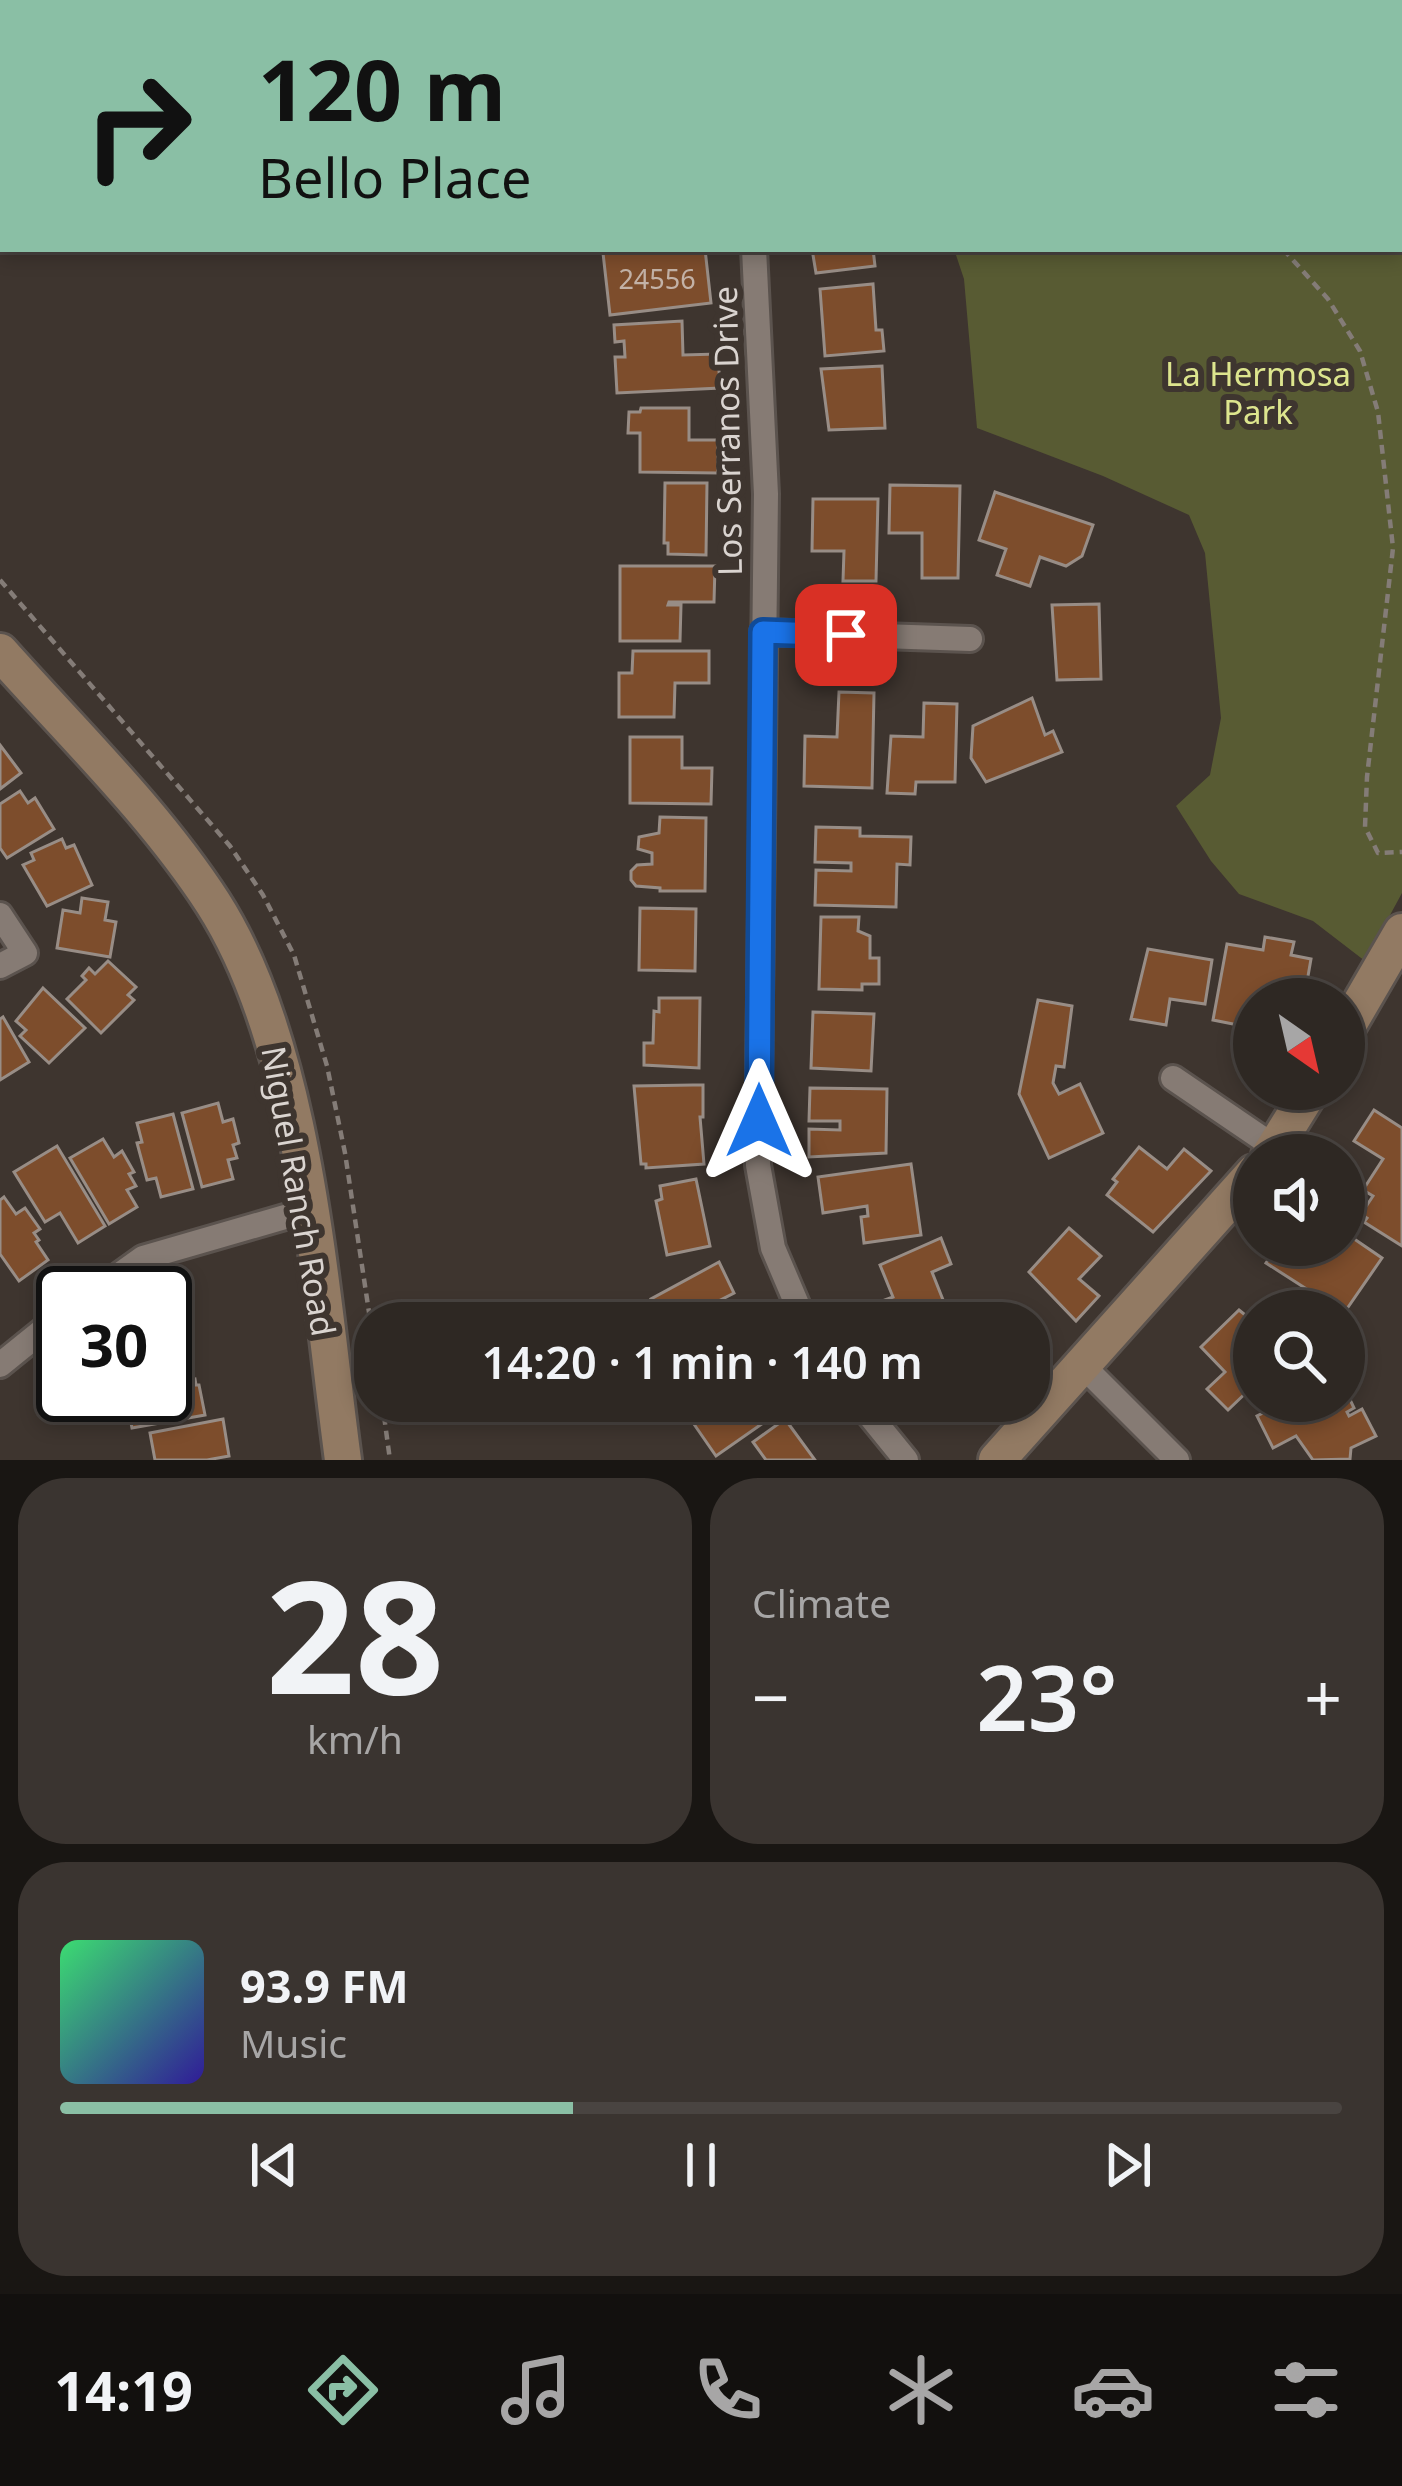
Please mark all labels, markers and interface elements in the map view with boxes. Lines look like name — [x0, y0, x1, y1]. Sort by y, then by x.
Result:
text: 120 m — [258, 31, 506, 146]
icon: right — [60, 48, 216, 204]
text: Bello Place — [258, 140, 531, 214]
house number: 24556 — [618, 260, 696, 297]
street label: Los Serranos Drive — [702, 286, 752, 576]
park label: La Hermosa Park — [1165, 351, 1351, 434]
pin — [795, 584, 897, 686]
icon: arrive — [813, 602, 879, 668]
north arrow — [1233, 978, 1365, 1110]
map controls — [1233, 978, 1365, 1422]
street label: Niguel Ranch Road — [251, 1043, 347, 1339]
position arrow — [696, 1058, 822, 1184]
button: sound — [1233, 1134, 1365, 1266]
speed limit sign: 30 — [36, 1266, 192, 1422]
button: search — [1233, 1290, 1365, 1422]
text: 14:20 · 1 min · 140 m — [481, 1331, 923, 1392]
text: 28 — [266, 1527, 444, 1740]
text: Climate — [752, 1576, 891, 1629]
text: 23° — [976, 1635, 1118, 1757]
text: − — [752, 1651, 790, 1741]
text: + — [1304, 1651, 1342, 1741]
text: km/h — [307, 1712, 403, 1765]
text: 93.9 FM — [240, 1955, 409, 2016]
text: Music — [240, 2016, 347, 2069]
icon: previous — [241, 2132, 307, 2198]
icon: pause — [668, 2132, 734, 2198]
icon: next — [1095, 2132, 1161, 2198]
icon: directions — [301, 2348, 385, 2432]
icon: music — [494, 2348, 578, 2432]
icon: phone — [686, 2348, 770, 2432]
icon: climate — [879, 2348, 963, 2432]
icon: car — [1071, 2348, 1155, 2432]
icon: filters — [1264, 2348, 1348, 2432]
text: 14:19 — [54, 2353, 193, 2427]

